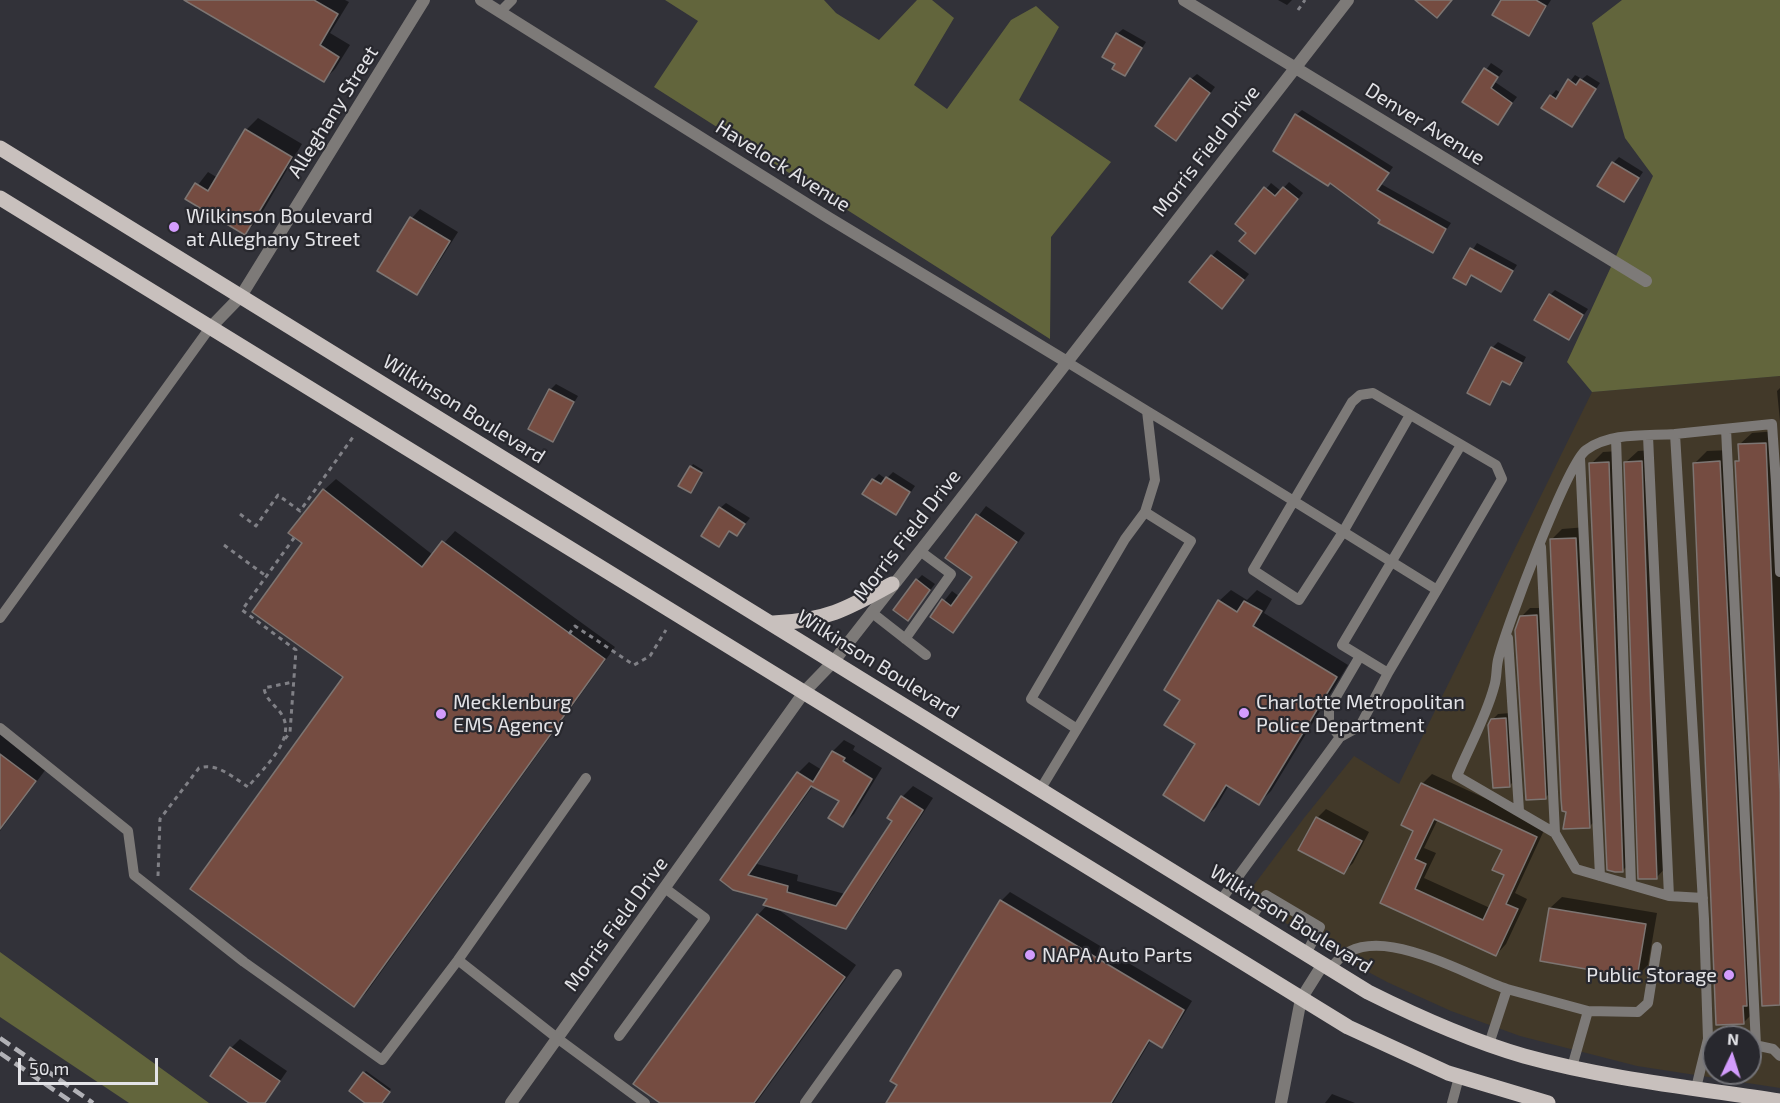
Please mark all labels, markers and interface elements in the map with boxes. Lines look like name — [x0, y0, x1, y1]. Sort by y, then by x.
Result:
street label: Alleghany Street — [283, 42, 383, 182]
street label: Denver Avenue — [1361, 78, 1489, 170]
street label: Morris Field Drive — [1147, 80, 1265, 222]
street label: Havelock Avenue — [711, 115, 855, 217]
place label: Wilkinson Boulevard at Alleghany Street — [186, 204, 373, 251]
marker: Wilkinson Boulevard at Alleghany Street — [167, 220, 181, 234]
street label: Wilkinson Boulevard — [378, 349, 550, 469]
street label: Morris Field Drive — [848, 464, 966, 606]
street label: Wilkinson Boulevard — [792, 604, 964, 724]
place label: Mecklenburg EMS Agency — [453, 690, 571, 737]
place label: Charlotte Metropolitan Police Department — [1256, 690, 1465, 737]
marker: Charlotte Metropolitan Police Department — [1237, 706, 1251, 720]
marker: Mecklenburg EMS Agency — [434, 707, 448, 721]
street label: Morris Field Drive — [559, 852, 673, 996]
street label: Wilkinson Boulevard — [1205, 859, 1377, 979]
place label: NAPA Auto Parts — [1042, 943, 1192, 967]
marker: NAPA Auto Parts — [1023, 948, 1037, 962]
place label: Public Storage — [1586, 963, 1717, 987]
marker: Public Storage — [1722, 968, 1736, 982]
north arrow — [1702, 1025, 1762, 1085]
text: N — [1727, 1029, 1740, 1048]
scale bar — [21, 1046, 160, 1084]
text: 50 m — [29, 1057, 69, 1079]

